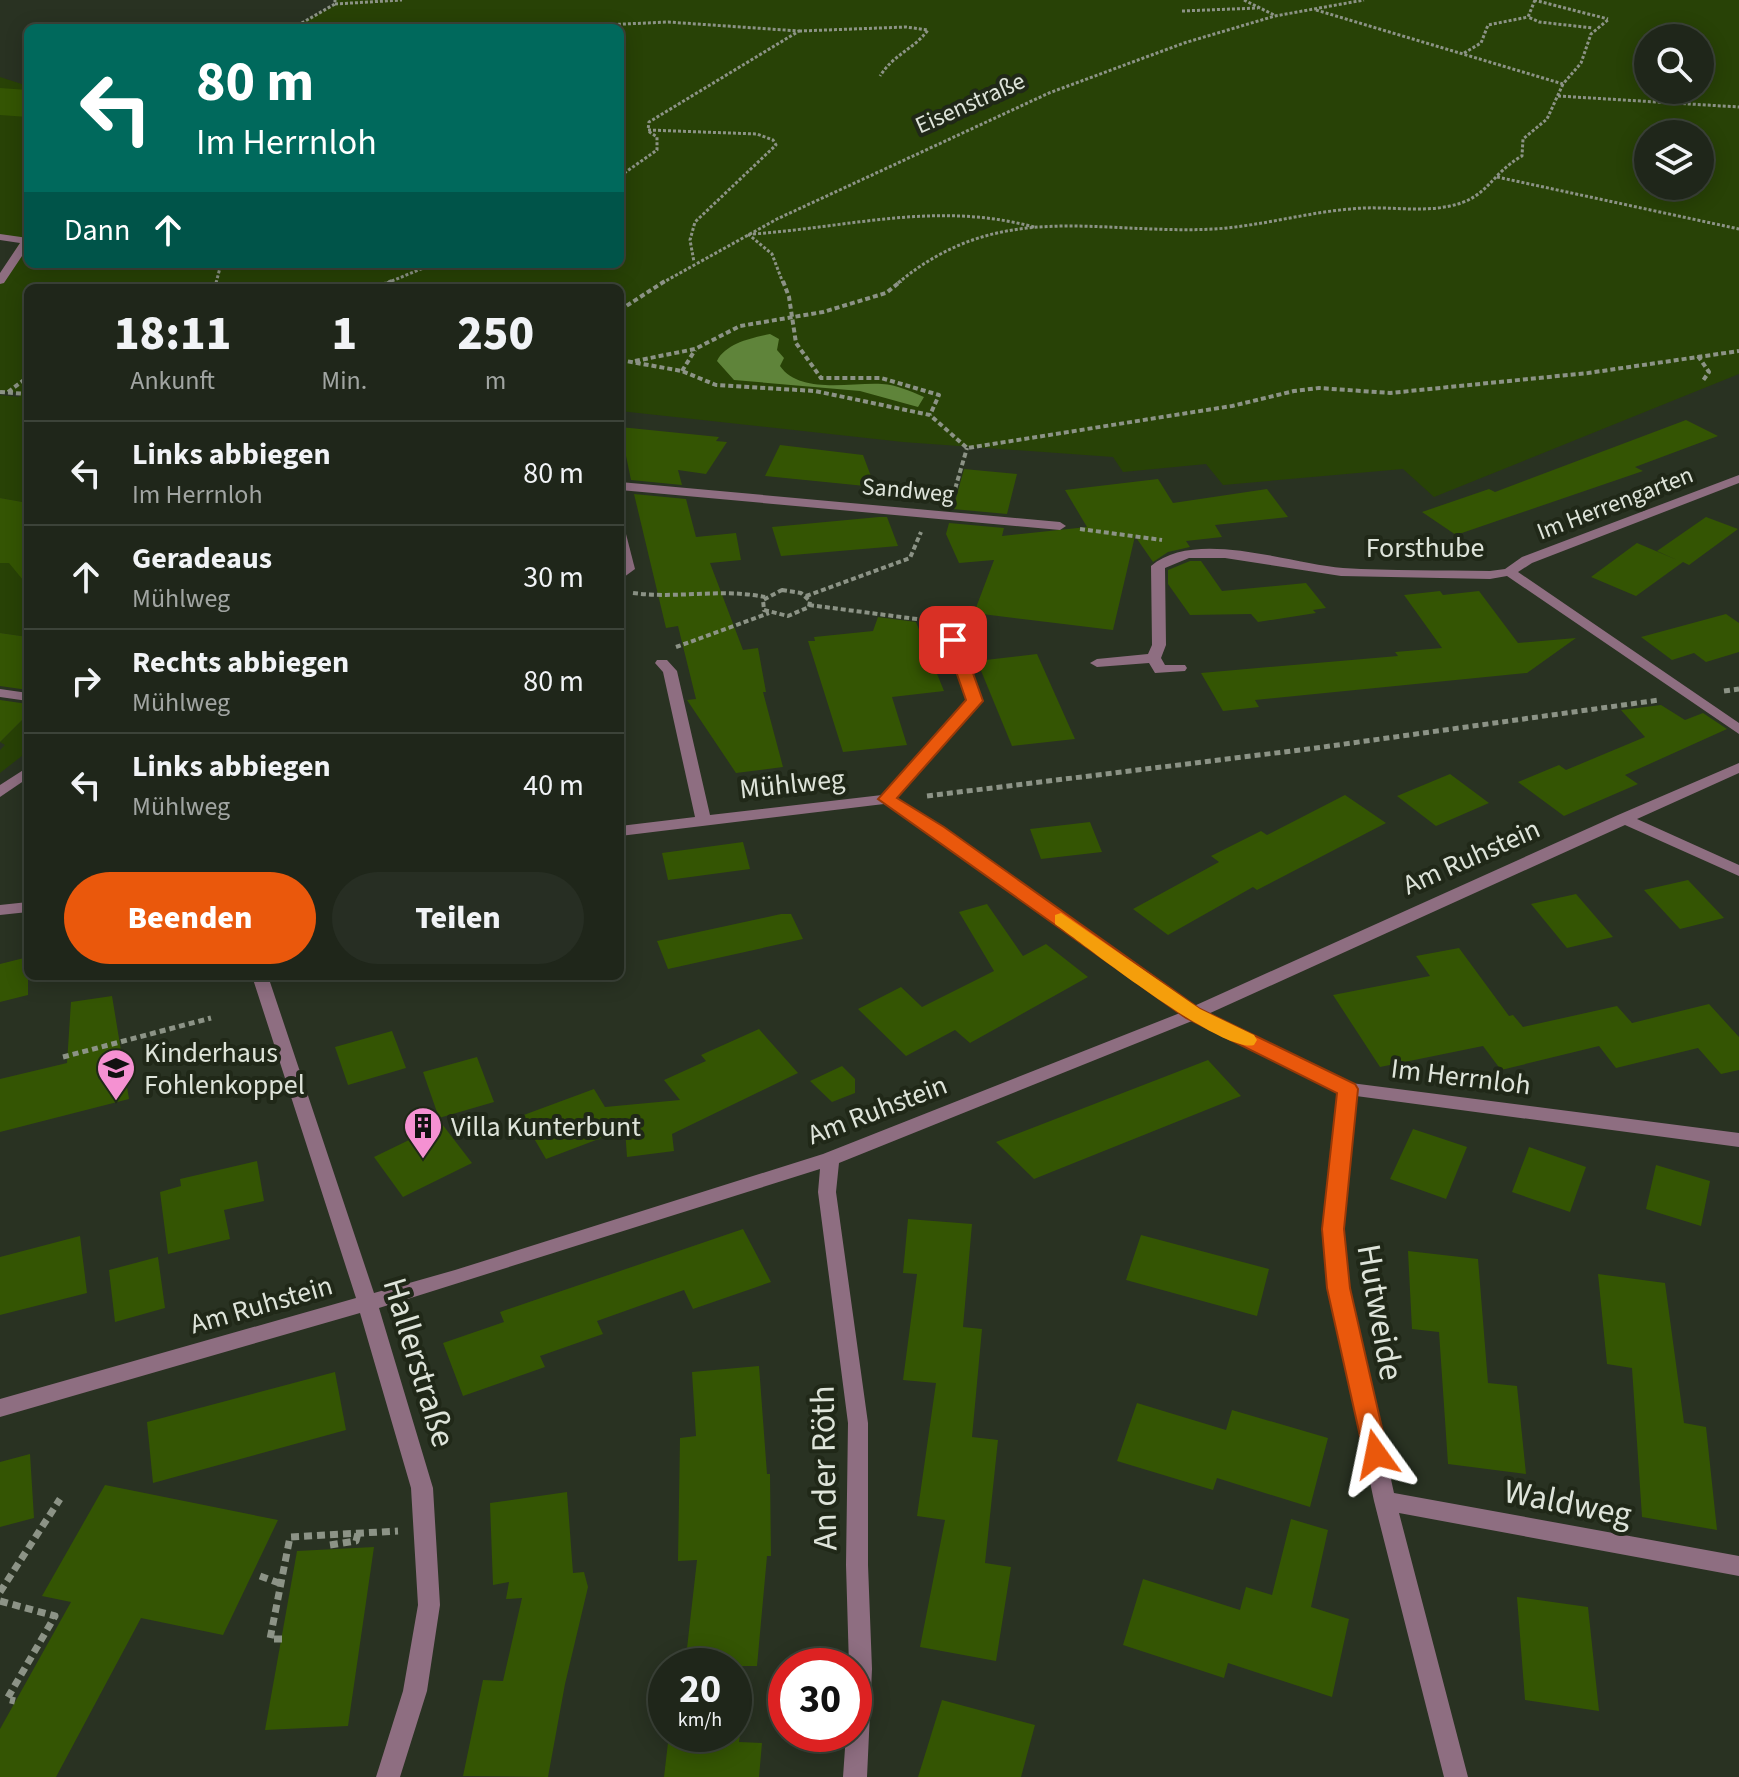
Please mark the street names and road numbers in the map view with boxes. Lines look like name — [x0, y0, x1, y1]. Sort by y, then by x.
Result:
street label: Eisenstraße — [910, 64, 1031, 143]
street label: Im Herrengarten — [1532, 458, 1698, 549]
street label: Sandweg — [860, 469, 955, 512]
street label: Forsthube — [1366, 528, 1484, 568]
street label: Mühlweg — [737, 759, 847, 809]
street label: Am Ruhstein — [1396, 809, 1547, 905]
street label: Im Herrnloh — [1389, 1049, 1533, 1105]
street label: Am Ruhstein — [802, 1065, 953, 1155]
street label: Hutweide — [1343, 1240, 1416, 1384]
street label: Am Ruhstein — [185, 1266, 337, 1344]
street label: Hallerstraße — [370, 1272, 468, 1453]
street label: An der Röth — [799, 1385, 850, 1551]
street label: Waldweg — [1500, 1467, 1636, 1540]

